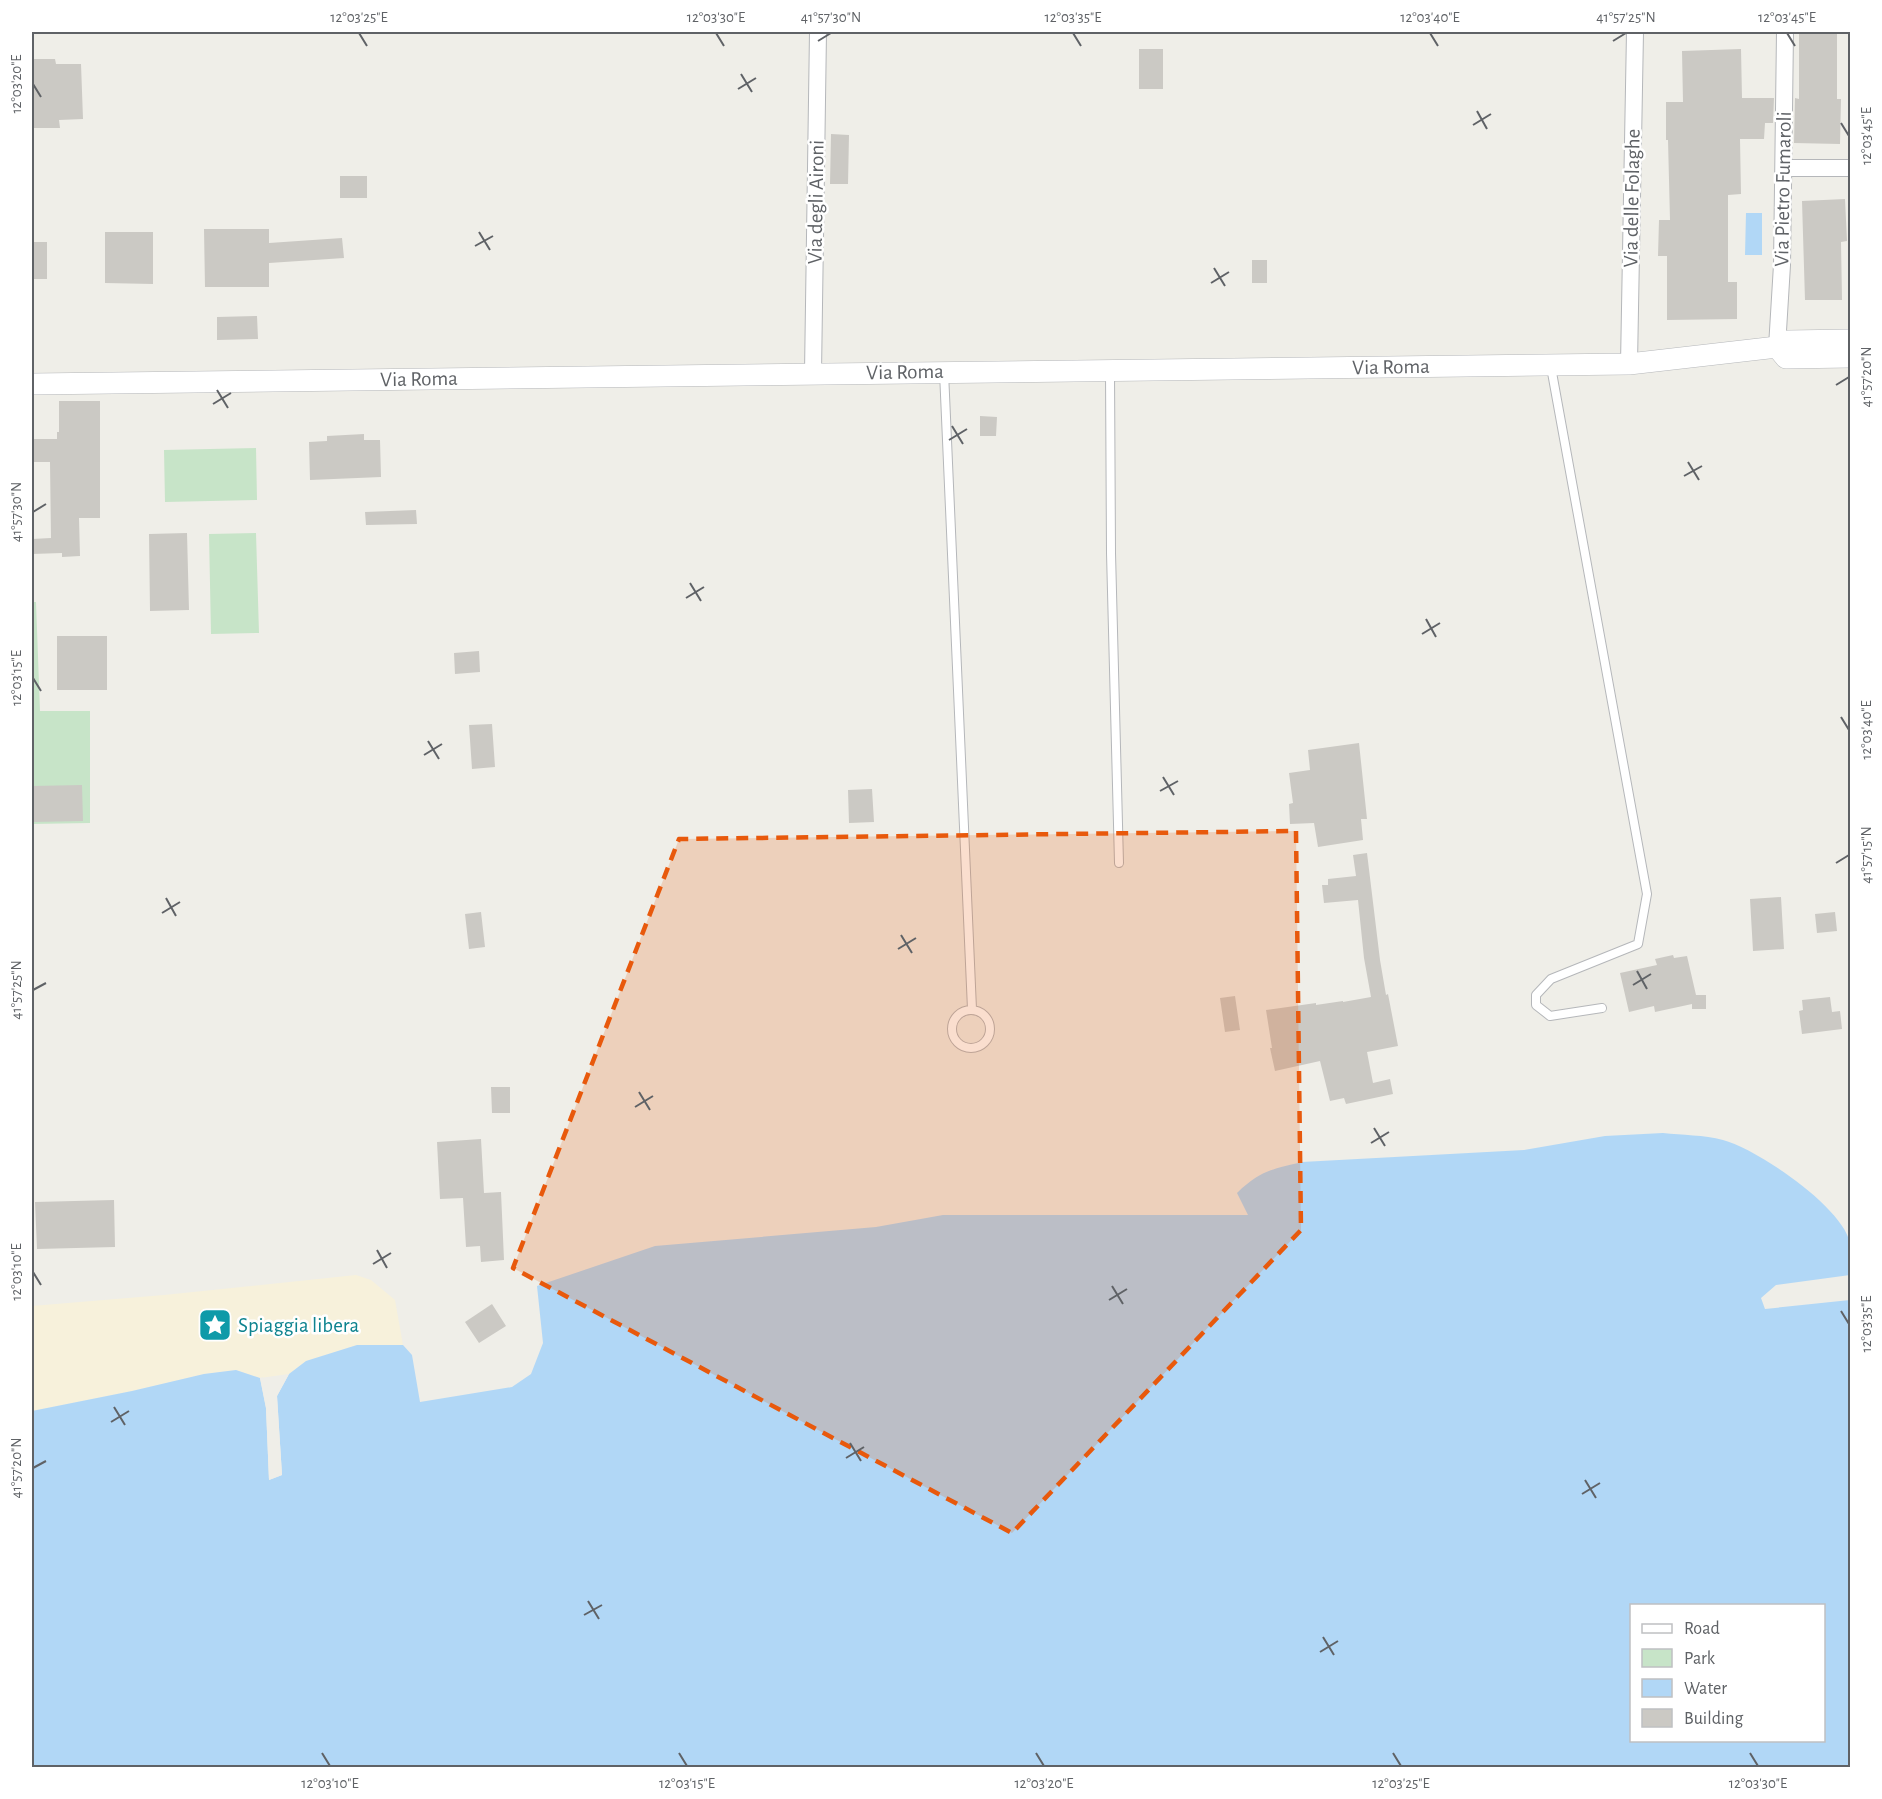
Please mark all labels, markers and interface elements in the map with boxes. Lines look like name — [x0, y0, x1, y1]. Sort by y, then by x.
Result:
text: 12°03'25"E — [330, 10, 388, 25]
text: 12°03'30"E — [687, 10, 745, 25]
text: 41°57'30"N — [801, 10, 861, 25]
text: 12°03'35"E — [1045, 10, 1101, 25]
text: 12°03'40"E — [1400, 10, 1460, 25]
text: 41°57'25"N — [1596, 10, 1656, 25]
text: 12°03'45"E — [1758, 10, 1816, 25]
text: 12°03'20"E — [9, 54, 24, 114]
text: 12°03'45"E — [1859, 107, 1874, 165]
street label: Via Pietro Fumaroli — [1771, 111, 1795, 267]
street label: Via delle Folaghe — [1620, 129, 1644, 267]
street label: Via degli Aironi — [804, 140, 828, 264]
text: 41°57'20"N — [1859, 347, 1874, 407]
street label: Via Roma — [1352, 356, 1430, 378]
street label: Via Roma — [866, 361, 944, 383]
street label: Via Roma — [380, 368, 458, 390]
text: 41°57'30"N — [9, 482, 24, 542]
text: 12°03'15"E — [9, 650, 24, 706]
text: 12°03'40"E — [1859, 700, 1874, 760]
text: 41°57'15"N — [1859, 826, 1874, 884]
text: 41°57'25"N — [9, 960, 24, 1020]
text: 12°03'10"E — [9, 1243, 24, 1301]
text: 12°03'35"E — [1859, 1296, 1874, 1352]
place icon: Spiaggia libera — [197, 1307, 233, 1343]
place label: Spiaggia libera — [238, 1315, 359, 1336]
text: 41°57'20"N — [9, 1438, 24, 1498]
legend — [1630, 1604, 1825, 1742]
text: Road — [1684, 1620, 1720, 1638]
text: Park — [1684, 1650, 1716, 1668]
text: Water — [1684, 1680, 1727, 1698]
text: Building — [1684, 1710, 1744, 1728]
text: 12°03'10"E — [301, 1776, 359, 1791]
text: 12°03'15"E — [659, 1776, 715, 1791]
text: 12°03'20"E — [1014, 1776, 1074, 1791]
text: 12°03'25"E — [1372, 1776, 1430, 1791]
text: 12°03'30"E — [1729, 1776, 1787, 1791]

